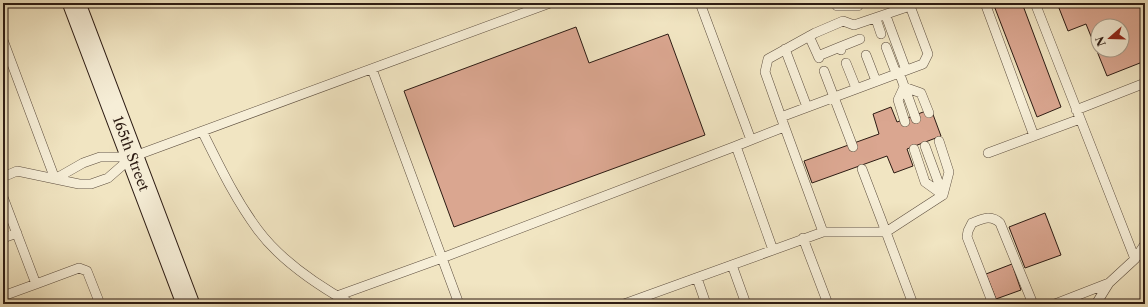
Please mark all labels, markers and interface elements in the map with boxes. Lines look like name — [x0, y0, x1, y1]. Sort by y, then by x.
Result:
north arrow — [1090, 18, 1130, 58]
text: N — [1092, 34, 1109, 48]
street label: 165th Street — [109, 114, 153, 194]

